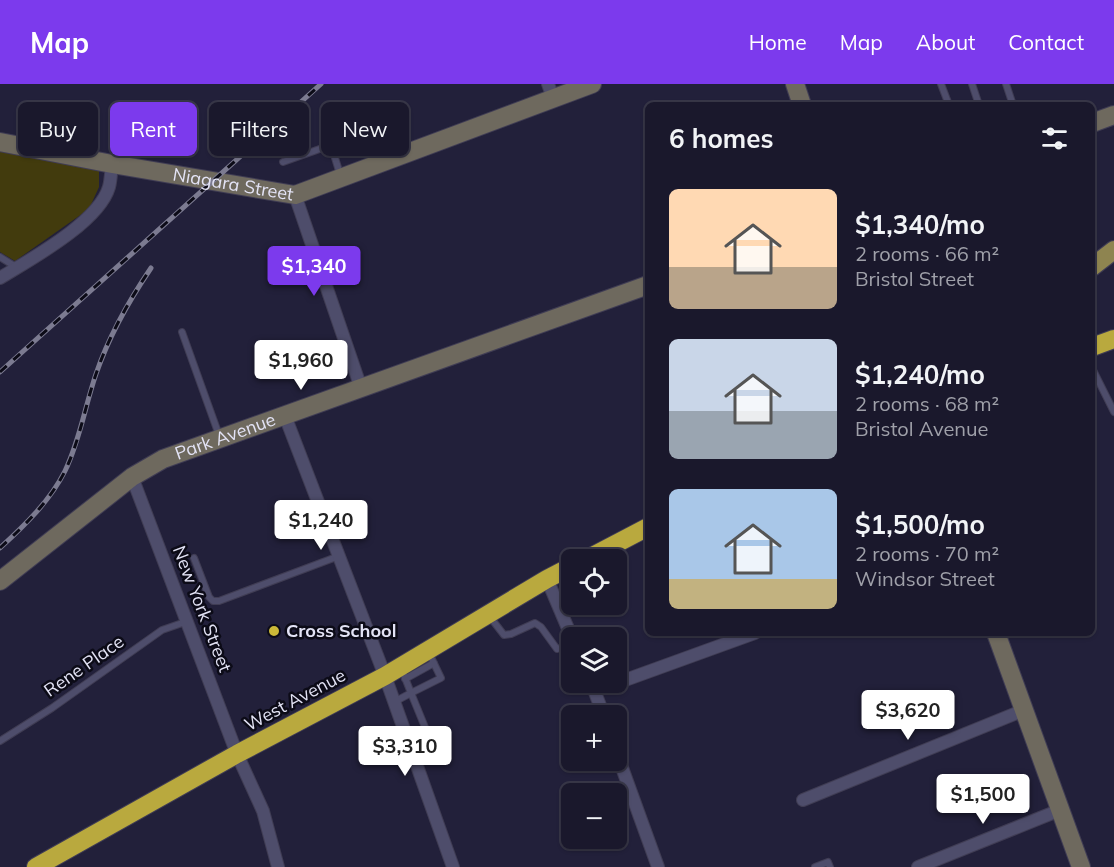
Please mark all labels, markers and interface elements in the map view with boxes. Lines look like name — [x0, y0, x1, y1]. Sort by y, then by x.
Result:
text: Map — [30, 25, 89, 60]
text: Home — [749, 29, 807, 55]
text: Map — [840, 29, 883, 55]
text: About — [916, 29, 975, 55]
text: Contact — [1008, 29, 1084, 55]
chip: Buy — [18, 102, 98, 156]
chip: Rent — [110, 102, 197, 156]
chip: Filters — [209, 102, 309, 156]
chip: New — [321, 102, 409, 156]
text: 6 homes — [669, 122, 773, 155]
icon: filters — [1038, 122, 1071, 155]
street label: Niagara Street — [171, 162, 295, 206]
text: $1,340/mo — [855, 208, 985, 241]
icon: home — [717, 213, 789, 285]
text: 2 rooms · 66 m² — [855, 241, 999, 266]
pin: $1,340 — [265, 246, 363, 297]
text: $1,340 — [282, 253, 346, 278]
text: Bristol Street — [855, 266, 974, 291]
pin: $1,960 — [252, 340, 350, 391]
text: $1,960 — [269, 347, 333, 372]
text: $1,240/mo — [855, 358, 985, 391]
icon: home — [717, 363, 789, 435]
text: 2 rooms · 68 m² — [855, 391, 999, 416]
street label: Park Avenue — [172, 408, 279, 465]
text: Bristol Avenue — [855, 416, 988, 441]
pin: $1,240 — [272, 500, 370, 551]
text: $1,240 — [289, 507, 353, 532]
text: $1,500/mo — [855, 508, 985, 541]
icon: home — [717, 513, 789, 585]
text: 2 rooms · 70 m² — [855, 541, 999, 566]
street label: New York Street — [168, 542, 237, 675]
map controls — [561, 549, 627, 849]
button: locate — [561, 549, 627, 615]
text: Windsor Street — [855, 566, 995, 591]
place label: Cross School — [286, 619, 396, 642]
marker: Cross School — [267, 624, 281, 638]
button: layers — [561, 627, 627, 693]
street label: Rene Place — [39, 630, 128, 702]
street label: West Avenue — [240, 663, 349, 736]
pin: $3,620 — [859, 690, 957, 741]
text: $3,620 — [876, 697, 940, 722]
button: + — [561, 705, 627, 771]
pin: $3,310 — [356, 726, 454, 777]
text: $3,310 — [373, 733, 437, 758]
pin: $1,500 — [934, 774, 1032, 825]
text: $1,500 — [951, 781, 1015, 806]
button: − — [561, 783, 627, 849]

